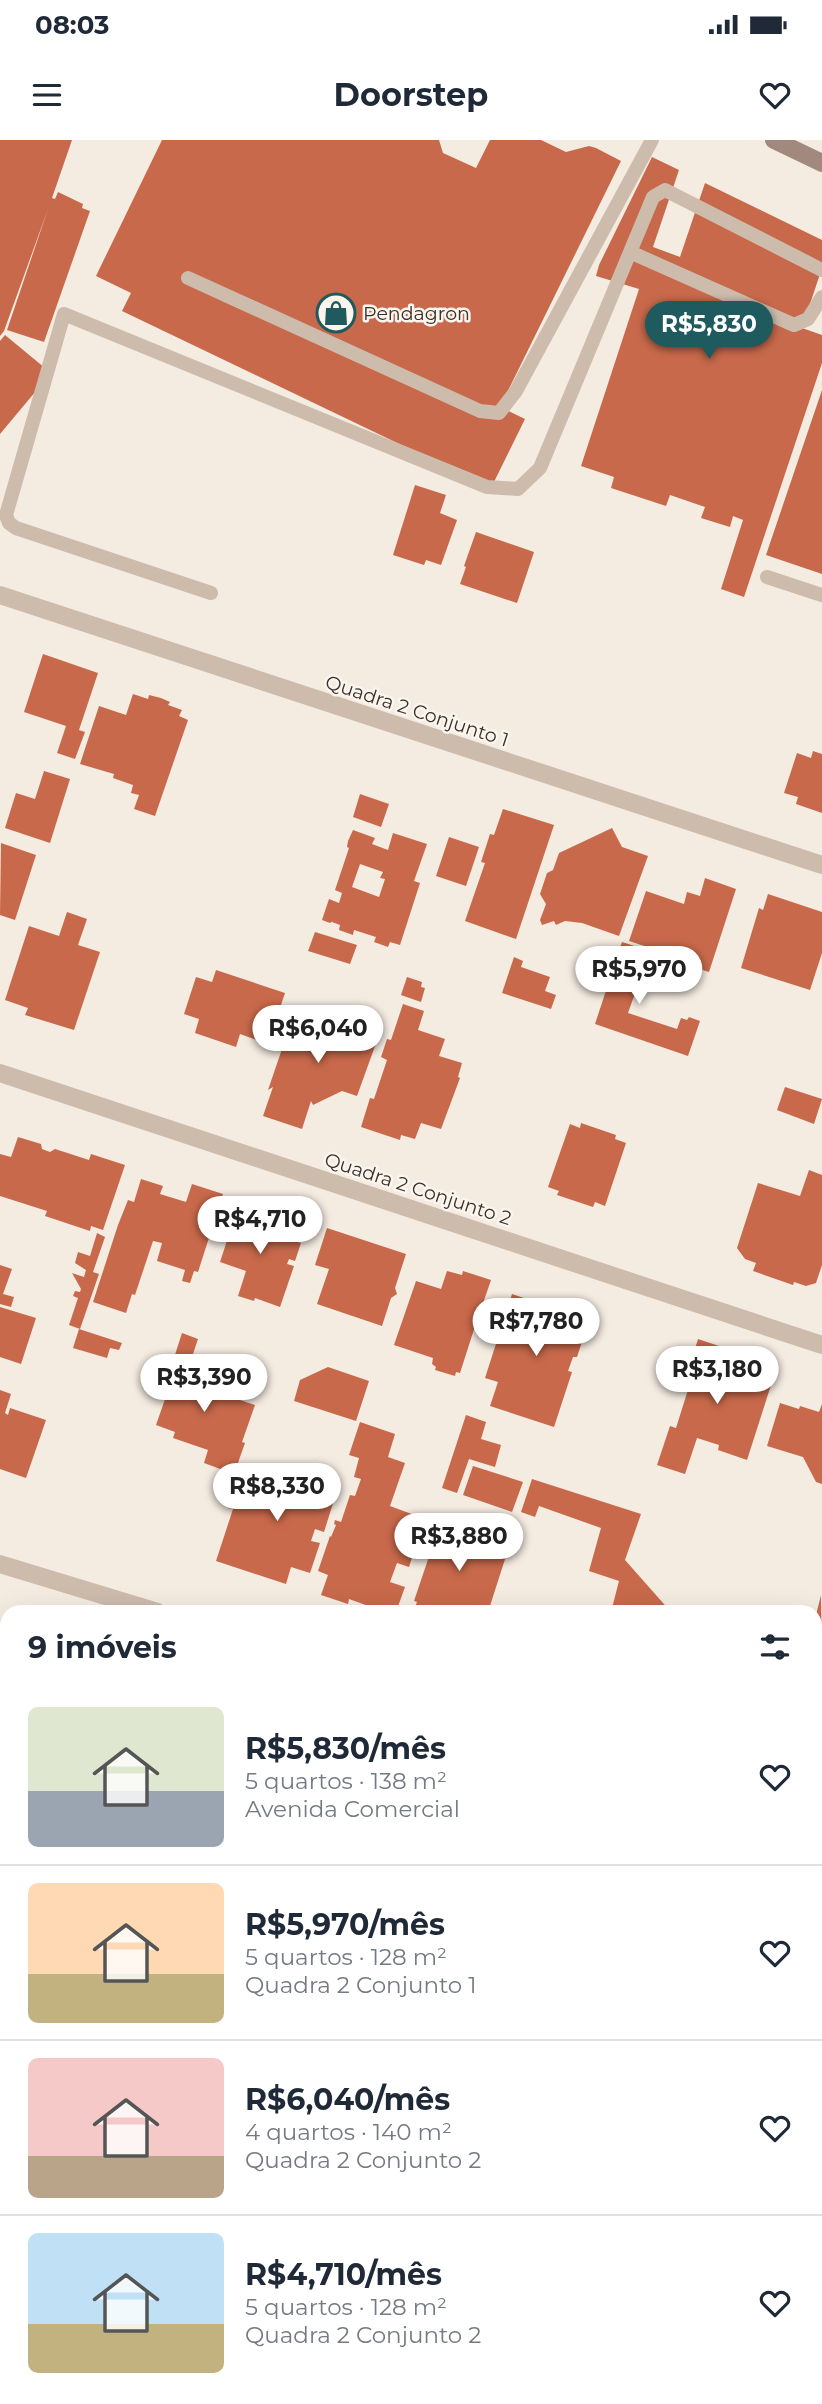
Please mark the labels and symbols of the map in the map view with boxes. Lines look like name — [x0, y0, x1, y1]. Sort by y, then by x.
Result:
shop icon: Pendagron — [315, 292, 357, 334]
place label: Pendagron — [363, 302, 470, 325]
pin: R$5,830 — [644, 302, 774, 361]
street label: Quadra 2 Conjunto 1 — [322, 671, 512, 751]
pin: R$5,970 — [574, 946, 704, 1006]
pin: R$6,040 — [253, 1006, 383, 1065]
street label: Quadra 2 Conjunto 2 — [322, 1148, 515, 1230]
pin: R$4,710 — [195, 1196, 325, 1256]
pin: R$7,780 — [471, 1298, 601, 1358]
pin: R$3,180 — [652, 1346, 782, 1406]
pin: R$3,390 — [139, 1354, 269, 1414]
pin: R$8,330 — [212, 1464, 342, 1523]
pin: R$3,880 — [394, 1514, 524, 1573]

